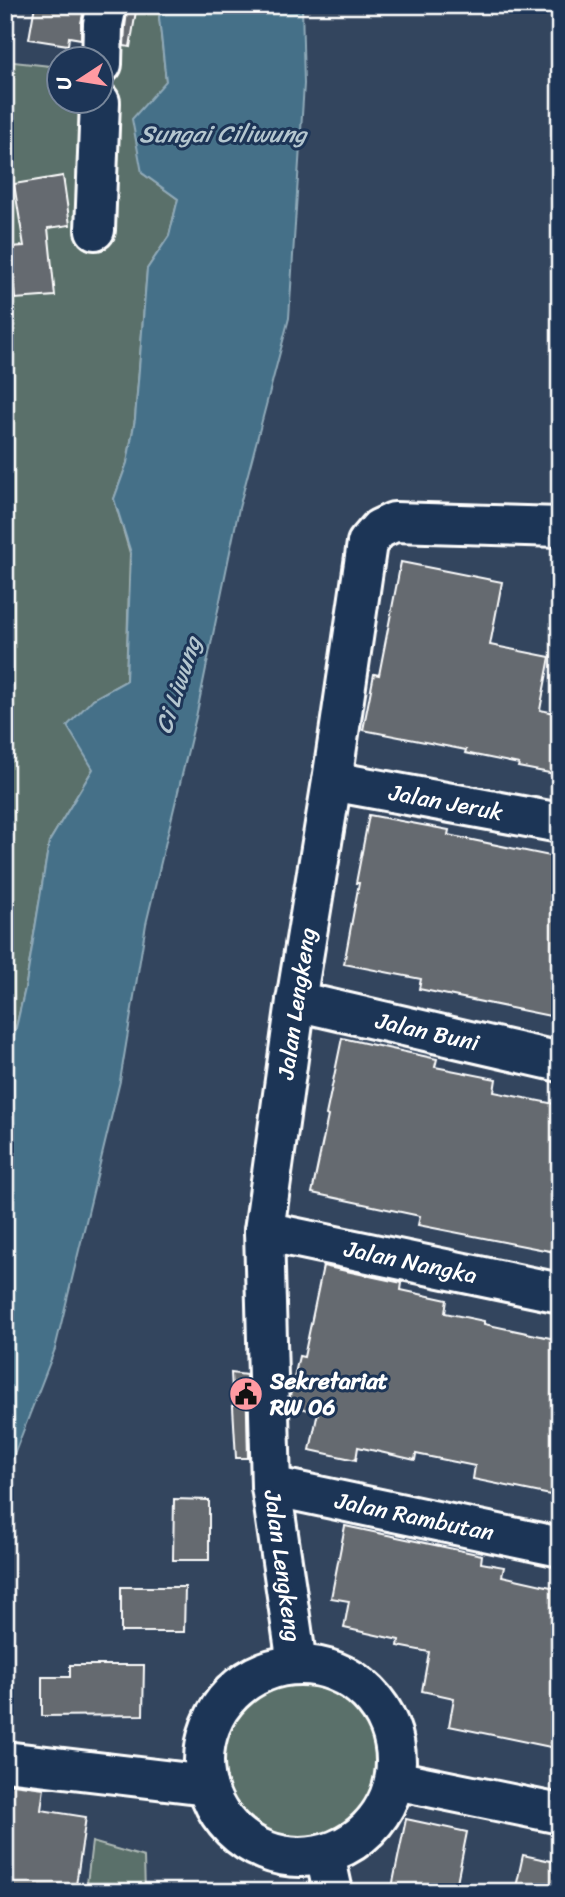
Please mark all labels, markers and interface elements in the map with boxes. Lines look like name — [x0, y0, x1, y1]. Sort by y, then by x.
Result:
north arrow — [46, 46, 116, 116]
text: U — [46, 72, 81, 93]
water label: Sungai Ciliwung — [139, 113, 309, 155]
water label: Ci Liwung — [143, 629, 214, 739]
street label: Jalan Jeruk — [385, 772, 507, 833]
street label: Jalan Lengkeng — [265, 924, 329, 1083]
street label: Jalan Buni — [371, 1000, 484, 1064]
street label: Jalan Nangka — [340, 1228, 481, 1296]
place label: Sekretariat RW 06 — [269, 1361, 388, 1428]
public building icon: Sekretariat RW 06 — [227, 1375, 265, 1413]
street label: Jalan Rambutan — [331, 1480, 498, 1554]
street label: Jalan Lengkeng — [251, 1487, 313, 1645]

